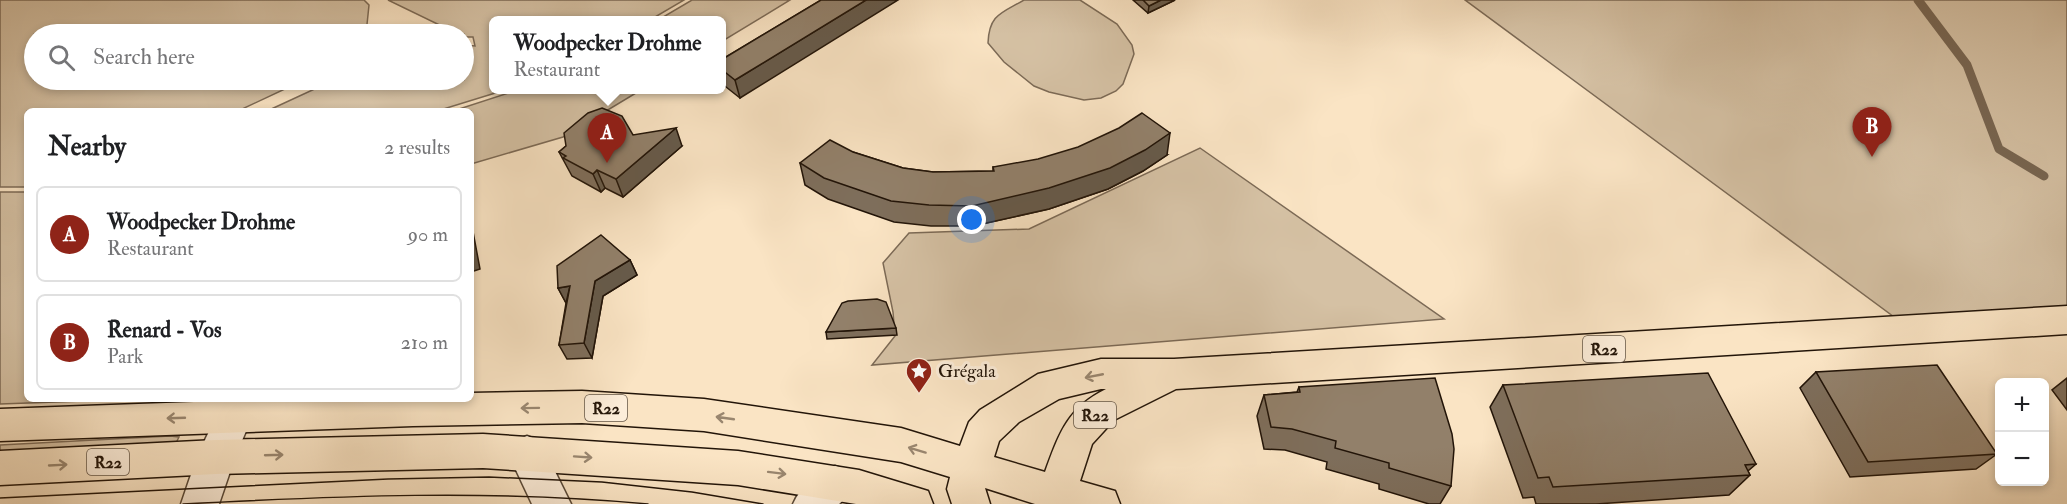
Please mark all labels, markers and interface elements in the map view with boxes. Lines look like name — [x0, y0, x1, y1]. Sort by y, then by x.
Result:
popup — [489, 16, 726, 94]
search box — [24, 24, 474, 90]
text: Woodpecker Drohme — [513, 29, 702, 57]
icon: search — [45, 41, 78, 74]
text: Search here — [93, 43, 195, 71]
text: Restaurant — [513, 57, 600, 82]
pin: B — [1852, 108, 1892, 157]
pin: A — [588, 114, 626, 163]
text: Nearby — [48, 131, 126, 163]
text: 2 results — [384, 135, 450, 160]
your location — [957, 205, 986, 234]
text: Woodpecker Drohme — [107, 208, 295, 236]
text: A — [63, 222, 76, 247]
text: 90 m — [408, 222, 448, 247]
text: Restaurant — [107, 236, 194, 261]
text: Renard - Vos — [107, 316, 222, 344]
text: B — [63, 330, 76, 355]
text: 210 m — [401, 330, 448, 355]
road number: R22 — [1583, 336, 1625, 362]
text: Park — [107, 344, 143, 369]
place icon: Grégala — [904, 356, 934, 394]
place label: Grégala — [938, 360, 996, 383]
one-way arrow — [1085, 371, 1105, 382]
map controls — [1995, 378, 2049, 486]
button: + — [1995, 378, 2049, 432]
road number: R22 — [585, 395, 627, 421]
one-way arrow — [521, 402, 541, 413]
road number: R22 — [1074, 402, 1116, 428]
one-way arrow — [166, 412, 186, 424]
one-way arrow — [715, 412, 735, 423]
button: − — [1995, 432, 2049, 486]
one-way arrow — [908, 444, 927, 455]
road number: R22 — [87, 449, 129, 475]
one-way arrow — [264, 449, 284, 460]
one-way arrow — [573, 452, 593, 463]
one-way arrow — [48, 459, 68, 470]
one-way arrow — [767, 468, 787, 479]

